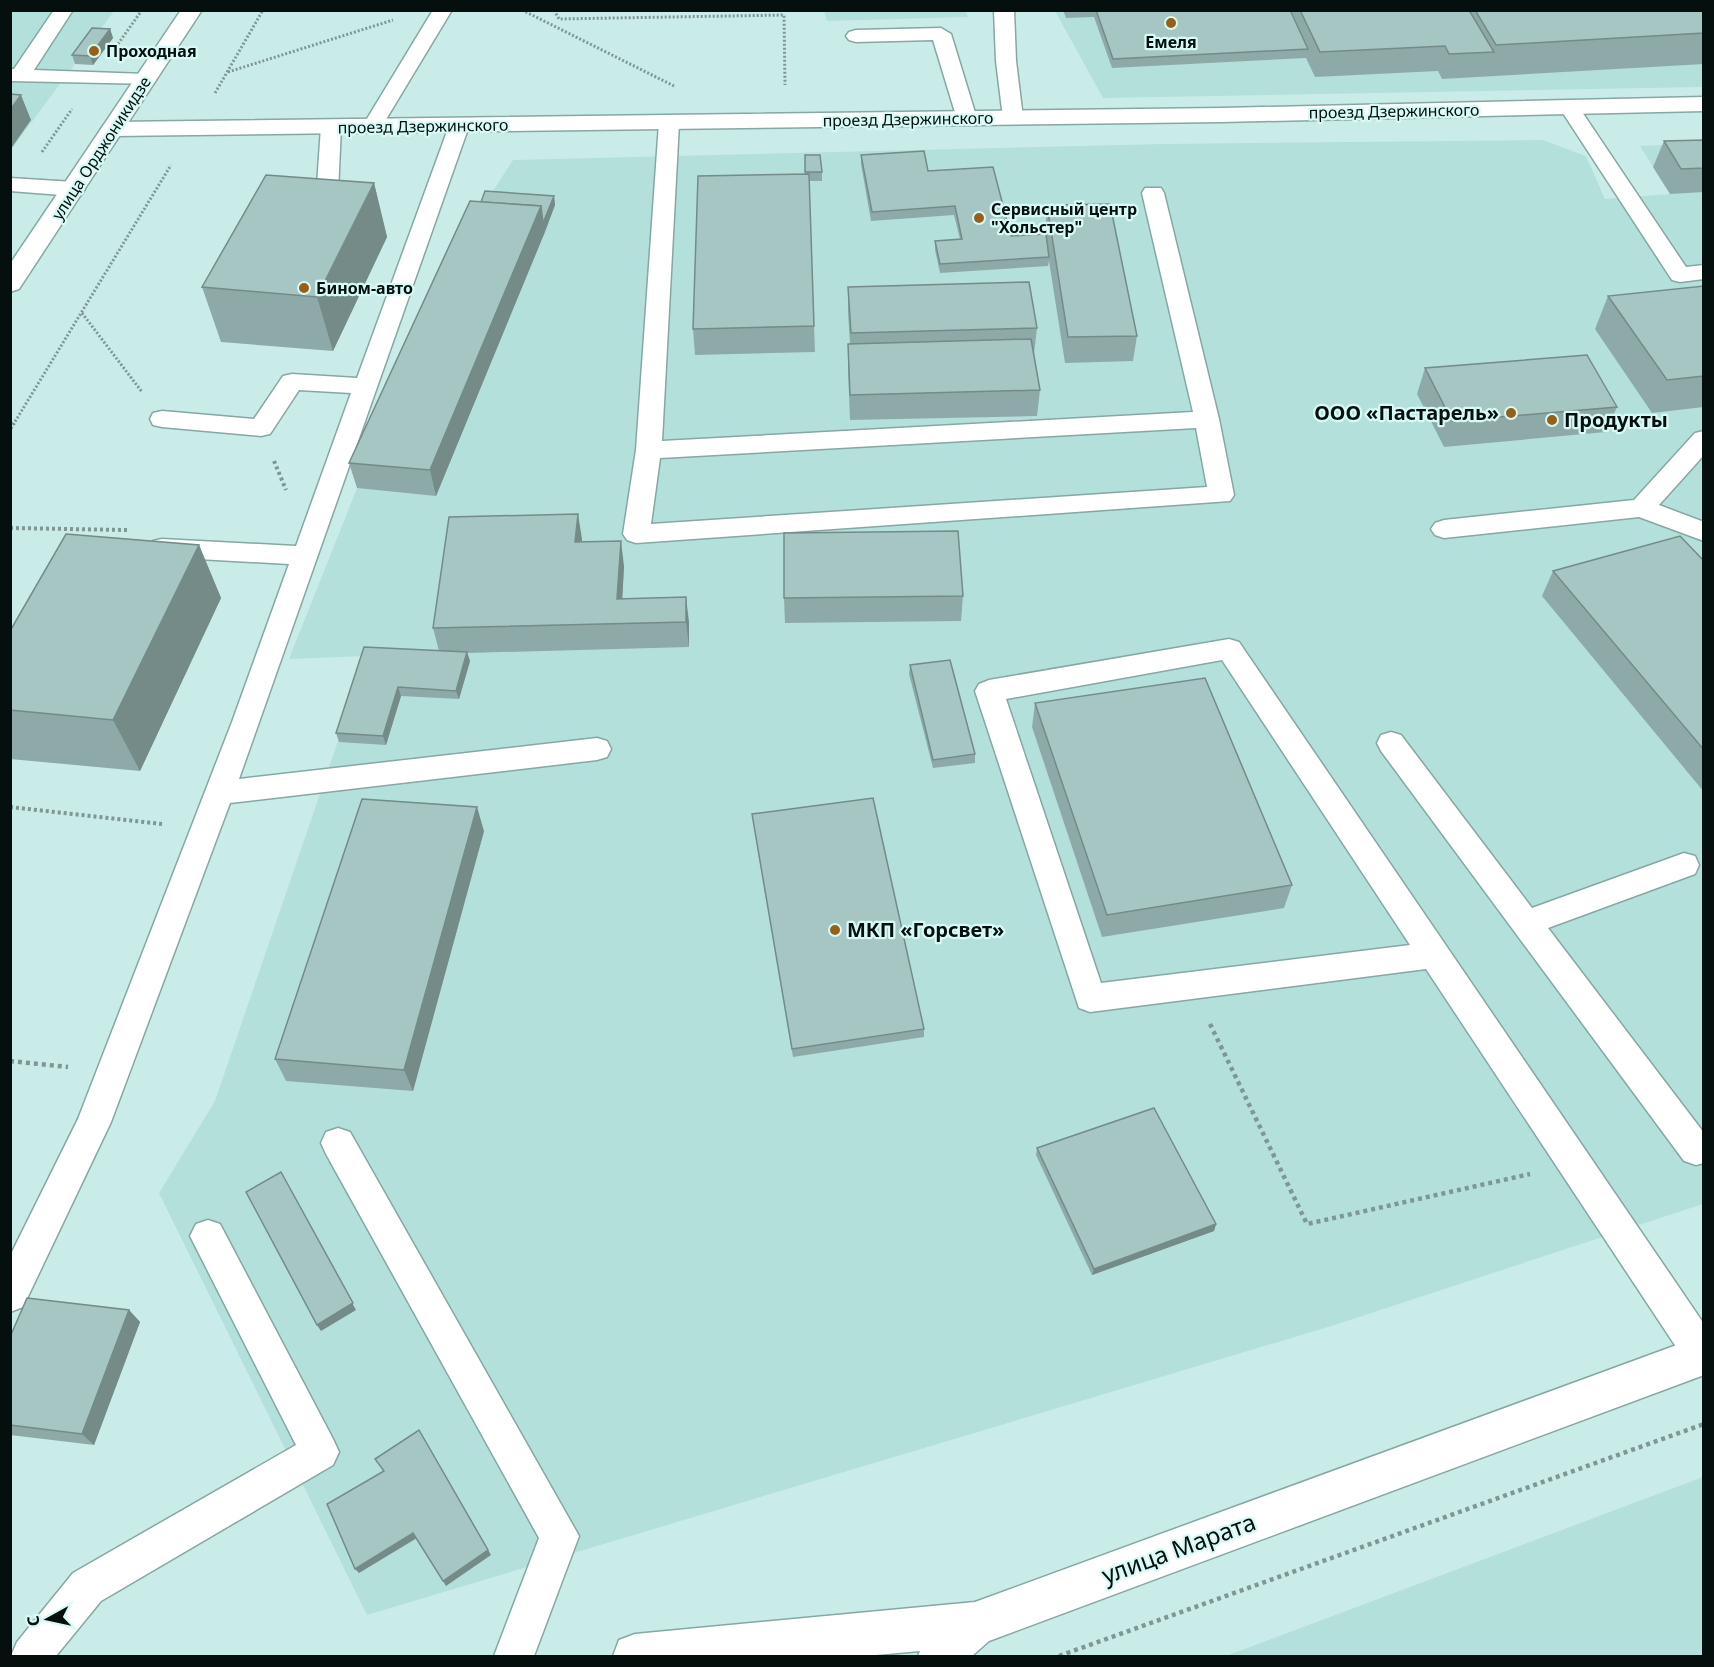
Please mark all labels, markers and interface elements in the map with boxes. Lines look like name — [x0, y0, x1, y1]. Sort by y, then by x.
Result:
marker: Емеля — [1164, 16, 1178, 30]
place label: Емеля — [1145, 31, 1197, 53]
place label: Проходная — [106, 40, 197, 62]
marker: Проходная — [87, 44, 101, 58]
street label: улица Орджоникидзе — [46, 72, 156, 224]
street label: проезд Дзержинского — [1308, 99, 1480, 123]
street label: проезд Дзержинского — [822, 107, 994, 131]
street label: проезд Дзержинского — [337, 114, 509, 138]
place label: Сервисный центр "Хольстер" — [991, 198, 1137, 238]
marker: Сервисный центр "Хольстер" — [972, 211, 986, 225]
place label: Бином-авто — [316, 277, 413, 299]
marker: Бином-авто — [297, 281, 311, 295]
place label: ООО «Пастарель» — [1314, 399, 1499, 426]
marker: ООО «Пастарель» — [1504, 406, 1518, 420]
place label: Продукты — [1564, 406, 1668, 433]
marker: Продукты — [1545, 413, 1559, 427]
place label: МКП «Горсвет» — [847, 916, 1004, 943]
marker: МКП «Горсвет» — [828, 923, 842, 937]
street label: улица Марата — [1097, 1504, 1260, 1591]
north arrow — [18, 1589, 78, 1649]
text: С — [22, 1614, 45, 1628]

